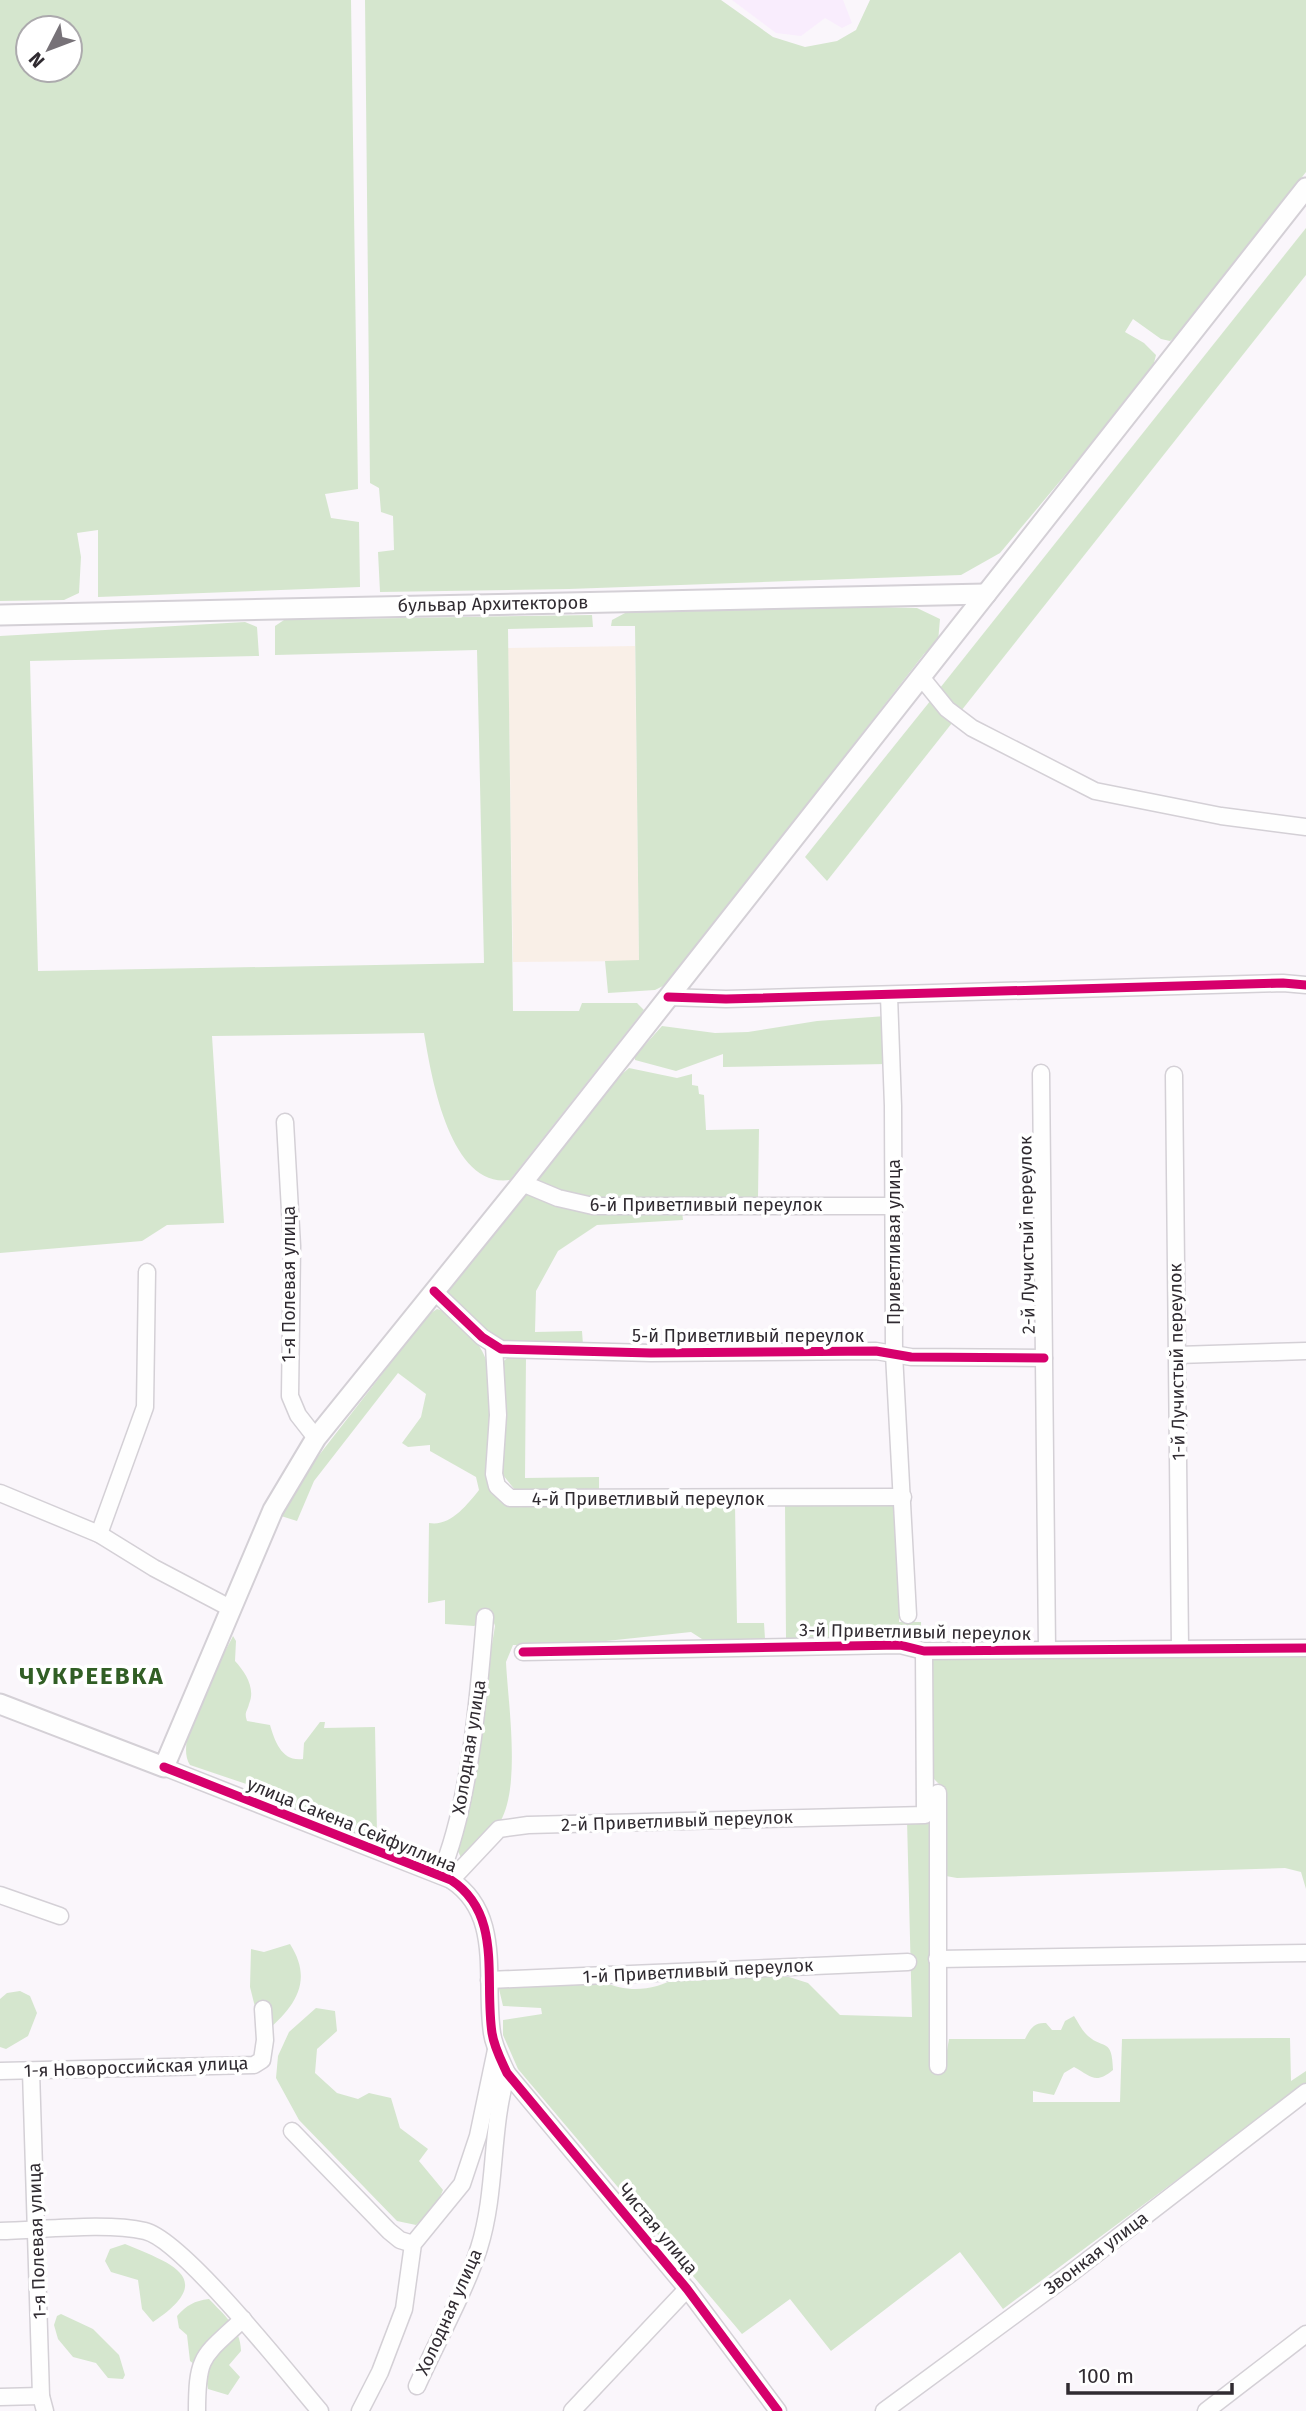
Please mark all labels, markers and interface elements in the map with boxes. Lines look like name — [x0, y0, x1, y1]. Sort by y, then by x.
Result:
north arrow — [14, 14, 84, 84]
text: N — [24, 48, 50, 72]
street label: бульвар Архитекторов — [398, 591, 588, 617]
street label: 2-й Лучистый переулок — [1014, 1135, 1040, 1334]
street label: Приветливая улица — [883, 1159, 905, 1325]
street label: 6-й Приветливый переулок — [590, 1194, 823, 1216]
street label: 1-я Полевая улица — [278, 1206, 300, 1362]
street label: 1-й Лучистый переулок — [1164, 1263, 1190, 1461]
street label: 5-й Приветливый переулок — [632, 1325, 865, 1347]
street label: 4-й Приветливый переулок — [532, 1488, 765, 1510]
street label: 3-й Приветливый переулок — [799, 1619, 1032, 1645]
district label: ЧУКРЕЕВКА — [19, 1662, 165, 1690]
street label: Холодная улица — [448, 1678, 490, 1816]
street label: улица Сакена Сейфуллина — [244, 1773, 460, 1877]
street label: 2-й Приветливый переулок — [561, 1806, 794, 1836]
street label: 1-й Приветливый переулок — [582, 1954, 814, 1988]
street label: 1-я Новороссийская улица — [23, 2052, 249, 2082]
street label: 1-я Полевая улица — [23, 2162, 51, 2320]
street label: Чистая улица — [613, 2179, 703, 2279]
street label: Звонкая улица — [1040, 2207, 1152, 2299]
street label: Холодная улица — [411, 2245, 487, 2379]
scale bar — [1068, 2352, 1232, 2396]
text: 100 m — [1078, 2363, 1134, 2389]

